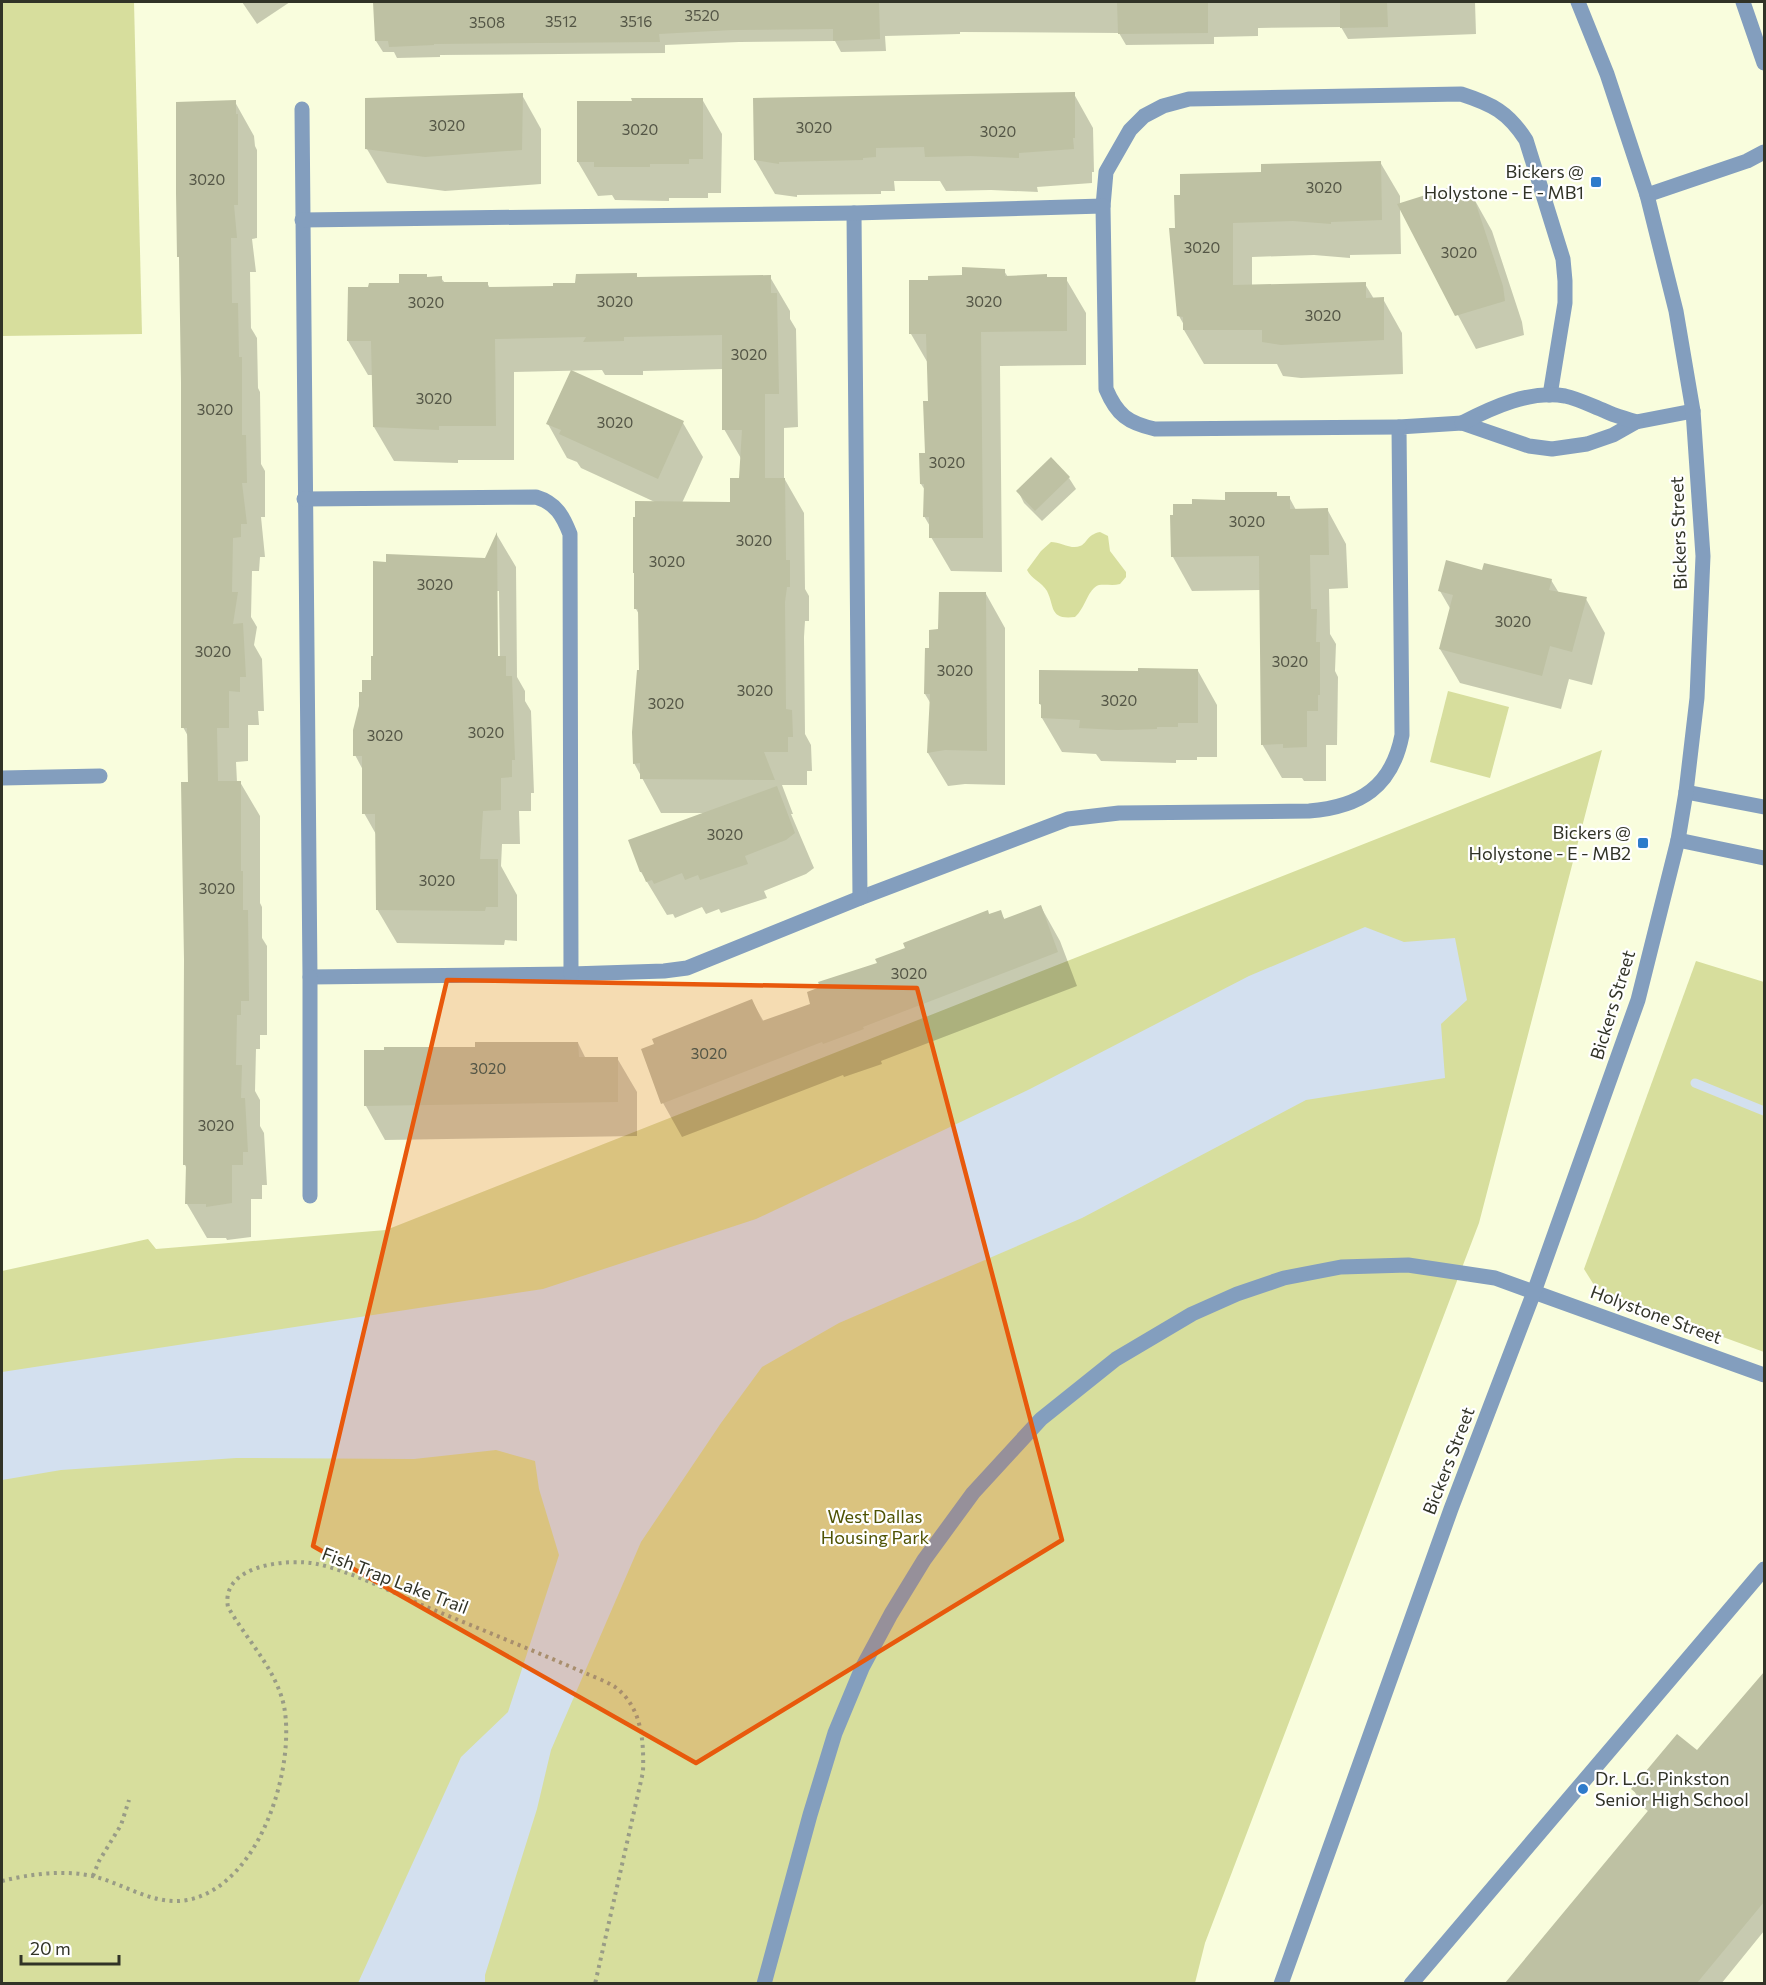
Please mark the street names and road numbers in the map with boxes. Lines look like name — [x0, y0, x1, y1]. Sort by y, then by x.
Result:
street label: Bickers Street — [1665, 476, 1691, 590]
street label: Bickers Street — [1585, 947, 1639, 1062]
street label: Holystone Street — [1588, 1280, 1725, 1348]
street label: Bickers Street — [1417, 1404, 1479, 1518]
street label: Fish Trap Lake Trail — [319, 1542, 472, 1618]

